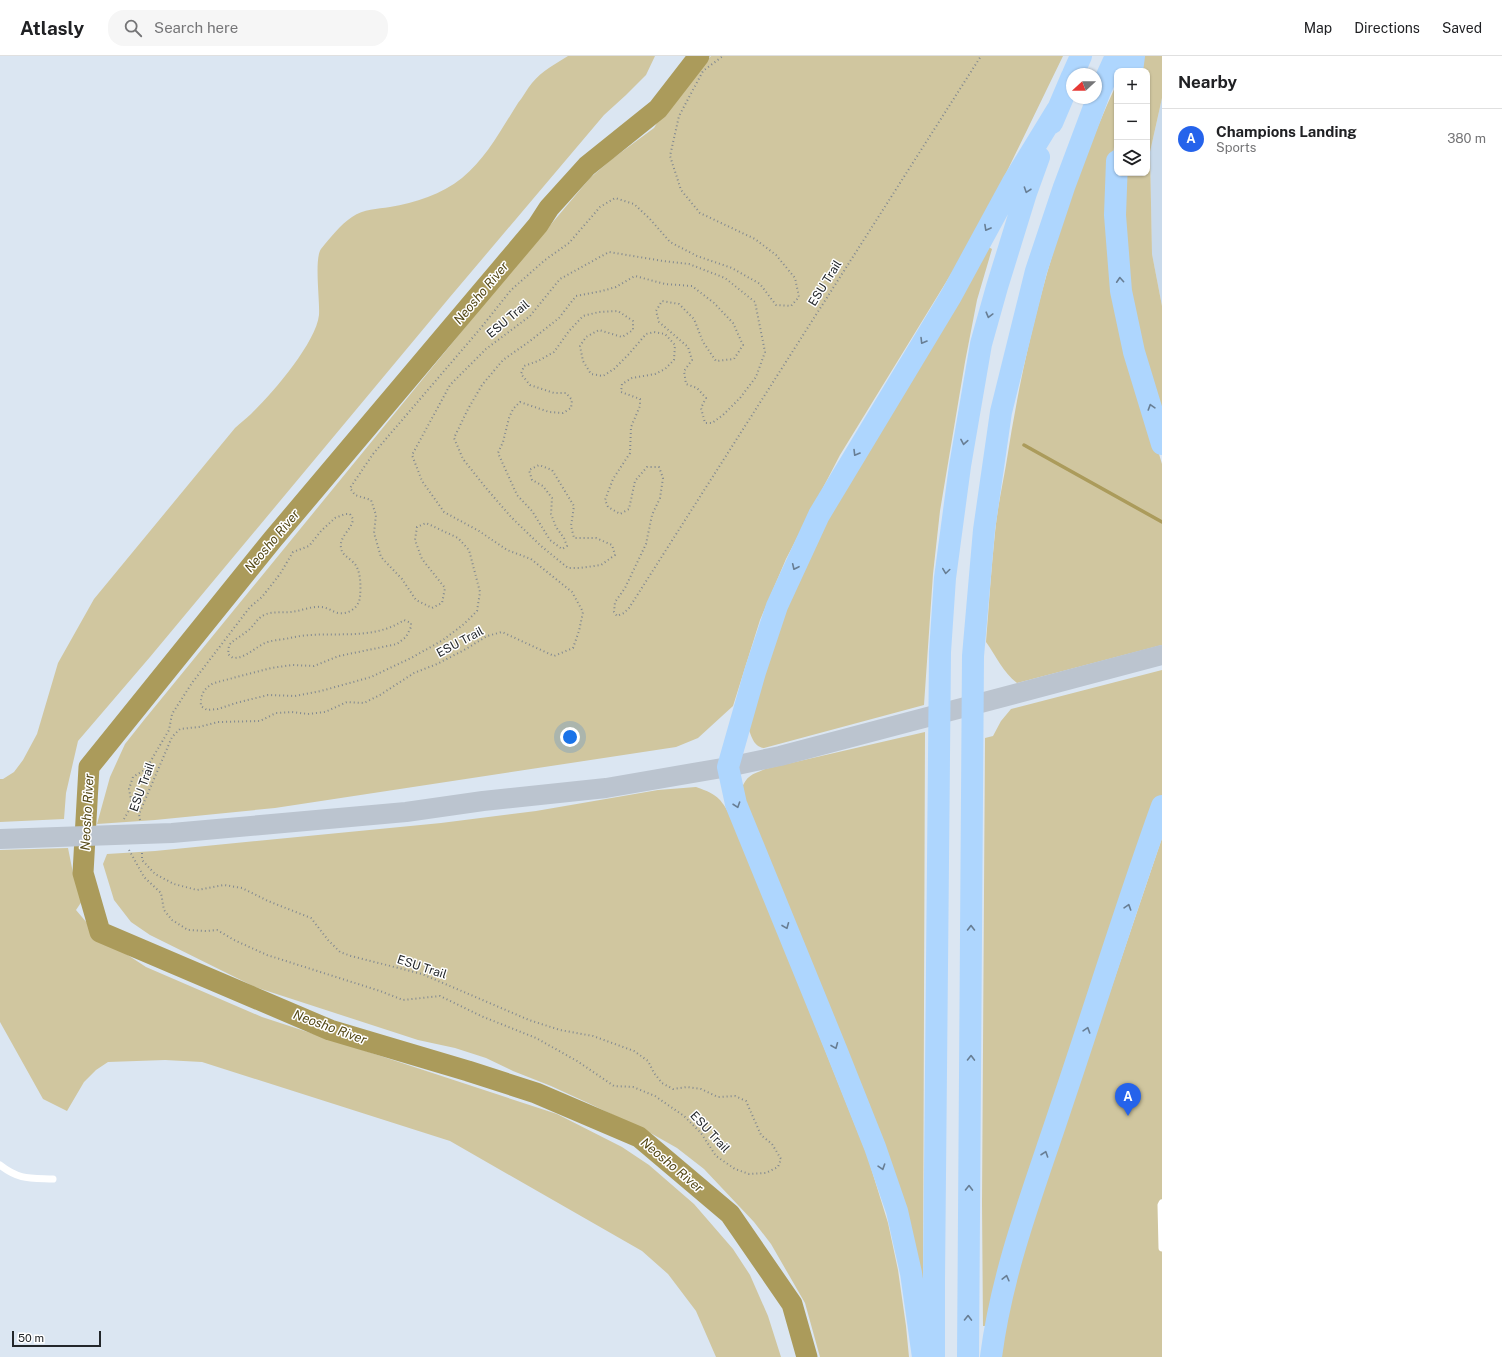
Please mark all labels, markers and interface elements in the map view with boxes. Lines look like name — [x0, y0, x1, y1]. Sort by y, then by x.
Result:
search box — [108, 10, 388, 46]
text: Atlasly — [20, 17, 84, 39]
icon: search — [122, 17, 144, 39]
text: Search here — [154, 19, 238, 36]
text: Map — [1304, 20, 1332, 36]
text: Directions — [1354, 20, 1420, 36]
text: Saved — [1442, 20, 1482, 36]
north arrow — [1066, 68, 1102, 104]
map controls — [1114, 68, 1150, 176]
button: + — [1114, 68, 1150, 104]
text: Nearby — [1178, 72, 1237, 92]
button: − — [1114, 104, 1150, 140]
text: Champions Landing — [1216, 123, 1357, 140]
text: A — [1186, 131, 1196, 146]
text: 380 m — [1447, 131, 1486, 146]
button: layers — [1114, 140, 1150, 176]
text: Sports — [1216, 140, 1256, 155]
one-way arrow — [1023, 187, 1032, 194]
one-way arrow — [985, 224, 992, 231]
street label: ESU Trail — [805, 257, 845, 308]
water label: Neosho River — [451, 259, 512, 327]
one-way arrow — [1116, 277, 1125, 283]
street label: ESU Trail — [484, 297, 532, 341]
one-way arrow — [985, 311, 994, 318]
one-way arrow — [921, 337, 928, 344]
one-way arrow — [1147, 403, 1156, 410]
one-way arrow — [961, 439, 969, 445]
one-way arrow — [854, 449, 861, 456]
water label: Neosho River — [242, 507, 303, 575]
one-way arrow — [792, 562, 800, 570]
one-way arrow — [942, 568, 951, 574]
street label: ESU Trail — [434, 624, 486, 660]
your location — [560, 727, 580, 747]
street label: ESU Trail — [127, 760, 157, 814]
water label: Neosho River — [77, 773, 97, 851]
one-way arrow — [732, 802, 741, 809]
one-way arrow — [1123, 904, 1132, 911]
one-way arrow — [781, 922, 789, 929]
one-way arrow — [967, 925, 975, 931]
street label: ESU Trail — [395, 952, 449, 982]
water label: Neosho River — [291, 1007, 369, 1047]
one-way arrow — [1082, 1027, 1091, 1034]
one-way arrow — [831, 1042, 839, 1049]
one-way arrow — [967, 1055, 975, 1061]
pin: A — [1115, 1083, 1141, 1116]
street label: ESU Trail — [687, 1108, 733, 1156]
water label: Neosho River — [638, 1135, 706, 1196]
one-way arrow — [1041, 1150, 1049, 1157]
one-way arrow — [877, 1164, 886, 1171]
one-way arrow — [965, 1185, 974, 1191]
one-way arrow — [1001, 1274, 1010, 1281]
one-way arrow — [964, 1315, 972, 1321]
scale bar — [12, 1329, 101, 1348]
text: 50 m — [18, 1332, 44, 1344]

